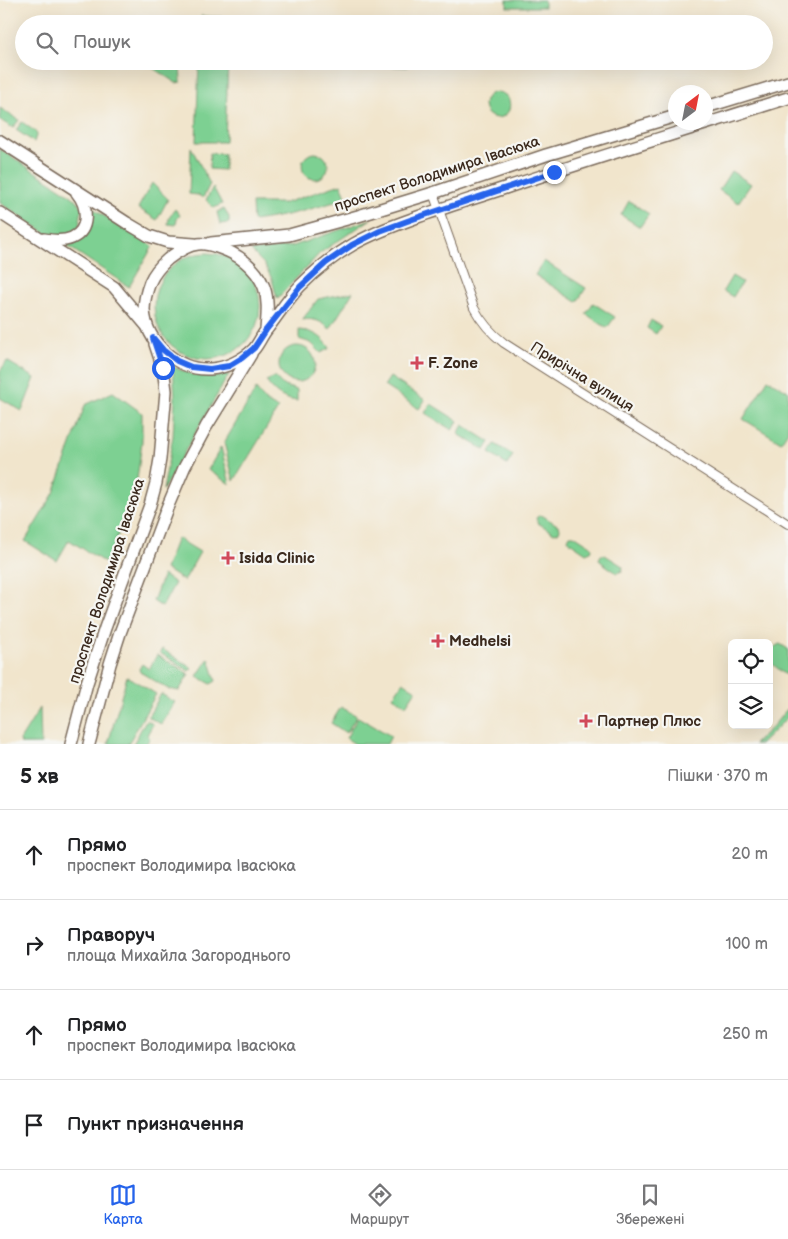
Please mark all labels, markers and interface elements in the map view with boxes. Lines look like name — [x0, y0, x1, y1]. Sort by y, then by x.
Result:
search box — [15, 15, 773, 70]
icon: search — [33, 29, 61, 57]
text: Пошук — [73, 31, 131, 54]
north arrow — [668, 85, 713, 130]
street label: проспект Володимира Івасюка — [332, 132, 542, 216]
route end — [543, 161, 566, 184]
street label: Прирічна вулиця — [527, 338, 637, 416]
place label: F. Zone — [428, 354, 478, 373]
marker: F. Zone — [410, 356, 424, 370]
route start — [152, 357, 175, 380]
street label: проспект Володимира Івасюка — [65, 476, 149, 686]
place label: Isida Clinic — [239, 549, 315, 568]
marker: Isida Clinic — [221, 551, 235, 565]
place label: Medhelsi — [449, 632, 511, 651]
marker: Medhelsi — [431, 634, 445, 648]
map controls — [728, 639, 773, 729]
button: locate — [728, 639, 773, 684]
button: layers — [728, 684, 773, 729]
place label: Партнер Плюс — [597, 712, 701, 731]
marker: Партнер Плюс — [579, 714, 593, 728]
text: 5 хв — [20, 764, 59, 789]
text: Пішки · 370 m — [667, 767, 768, 786]
text: Прямо — [67, 834, 127, 857]
icon: ahead — [20, 841, 48, 869]
text: 20 m — [732, 845, 768, 864]
text: проспект Володимира Івасюка — [67, 857, 296, 876]
text: Праворуч — [67, 924, 155, 947]
icon: right — [20, 931, 48, 959]
text: 100 m — [725, 935, 768, 954]
text: площа Михайла Загороднього — [67, 947, 291, 966]
text: Прямо — [67, 1014, 127, 1037]
icon: ahead — [20, 1021, 48, 1049]
text: 250 m — [722, 1025, 768, 1044]
text: проспект Володимира Івасюка — [67, 1037, 296, 1056]
icon: arrive — [20, 1111, 48, 1139]
text: Пункт призначення — [67, 1113, 244, 1136]
tab: Карта — [103, 1181, 143, 1228]
tab: Маршрут — [350, 1181, 409, 1228]
tab: Збережені — [616, 1181, 685, 1228]

